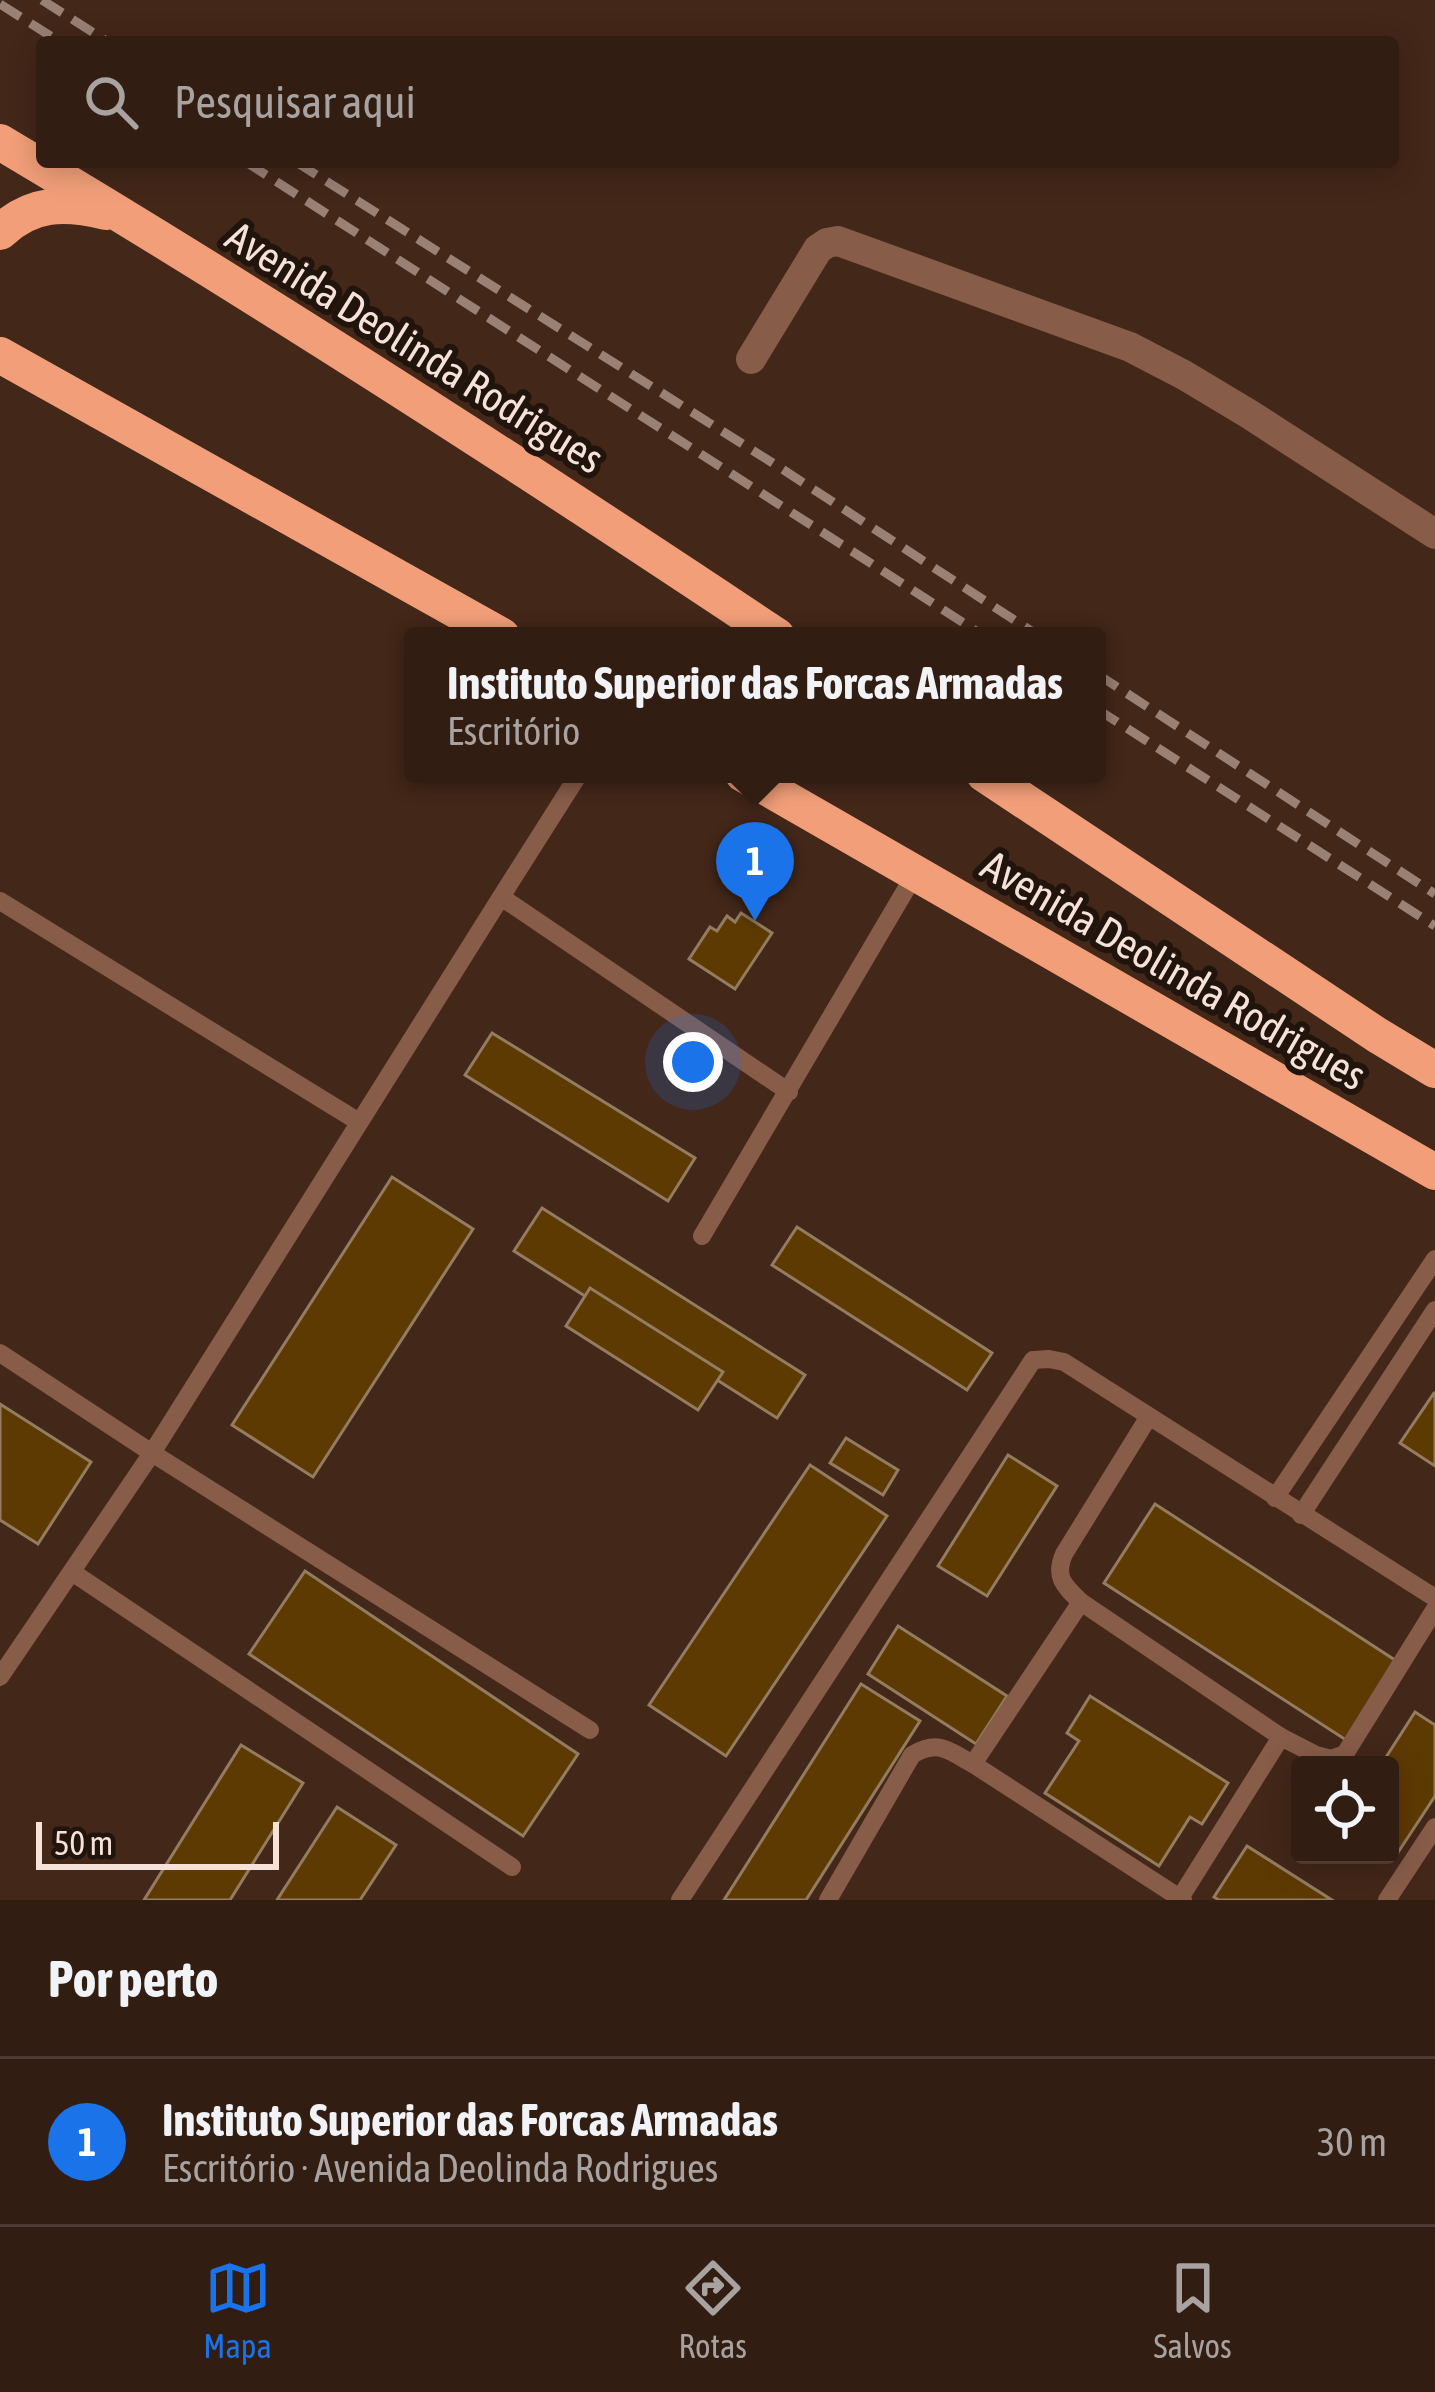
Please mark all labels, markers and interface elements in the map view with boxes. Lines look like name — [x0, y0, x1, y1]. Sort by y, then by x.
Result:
search box — [36, 36, 1399, 168]
icon: search — [78, 69, 144, 135]
text: Pesquisar aqui — [174, 76, 416, 128]
street label: Avenida Deolinda Rodrigues — [218, 211, 612, 483]
popup — [404, 627, 1106, 783]
text: Instituto Superior das Forcas Armadas — [447, 657, 1063, 709]
text: Escritório — [447, 709, 580, 753]
pin: 1 — [716, 822, 794, 921]
street label: Avenida Deolinda Rodrigues — [974, 840, 1374, 1100]
your location — [663, 1032, 723, 1092]
map controls — [1291, 1756, 1399, 1864]
button: locate — [1291, 1756, 1399, 1864]
scale bar — [36, 1816, 279, 1869]
text: 50 m — [54, 1824, 113, 1862]
text: Por perto — [48, 1949, 219, 2008]
text: Instituto Superior das Forcas Armadas — [162, 2094, 778, 2146]
text: 1 — [78, 2120, 96, 2164]
text: 30 m — [1317, 2120, 1387, 2164]
text: Escritório · Avenida Deolinda Rodrigues — [162, 2146, 718, 2190]
tab: Mapa — [203, 2255, 272, 2365]
tab: Rotas — [678, 2255, 747, 2365]
tab: Salvos — [1154, 2255, 1232, 2365]

